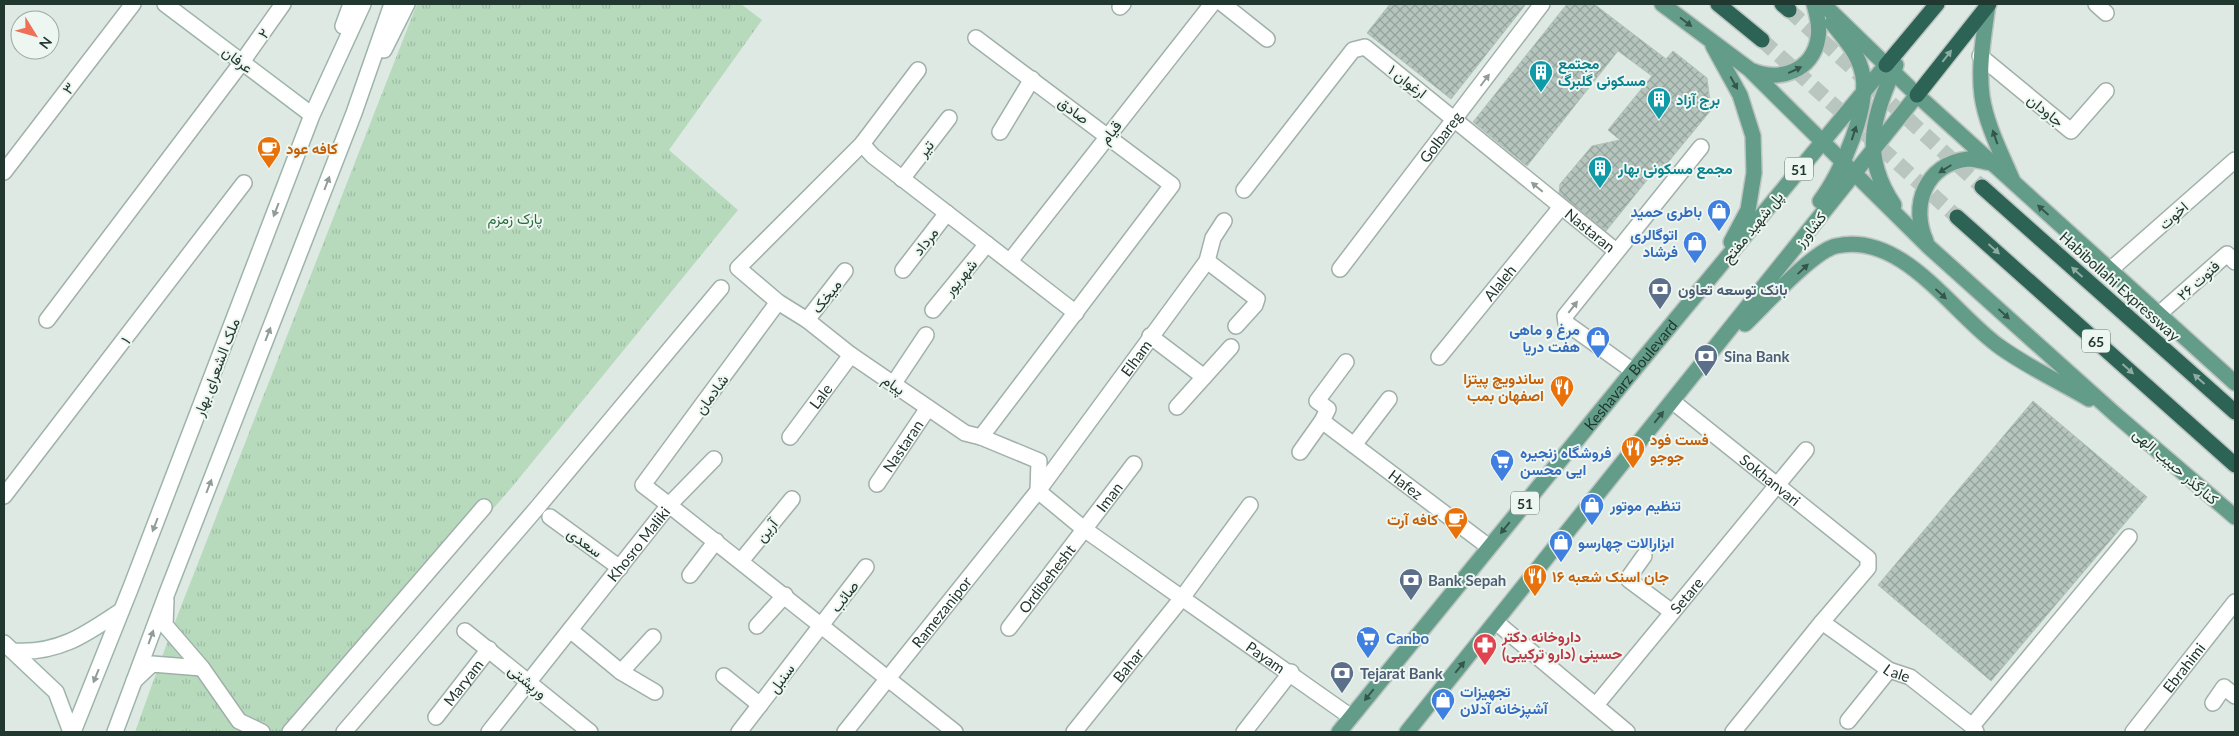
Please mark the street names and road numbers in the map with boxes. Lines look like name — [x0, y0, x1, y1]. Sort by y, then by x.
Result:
street label: ۲ — [253, 25, 273, 41]
street label: عرفان — [219, 42, 257, 77]
street label: ارغوان ۱ — [1385, 60, 1431, 102]
street label: ۳ — [58, 78, 78, 97]
street label: جاودان — [2024, 90, 2068, 131]
street label: صادق — [1054, 93, 1093, 128]
street label: Golbareg — [1415, 108, 1466, 166]
street label: قیام — [1095, 116, 1126, 149]
street label: تیر — [912, 136, 938, 161]
road number: 51 — [1785, 157, 1813, 180]
street label: پل شهید مفتح — [1718, 188, 1789, 268]
street label: اخوت — [2155, 197, 2192, 234]
street label: Nastaran — [1562, 204, 1619, 256]
street label: کشاورز — [1790, 208, 1831, 252]
street label: مرداد — [909, 223, 942, 259]
street label: Habibollahi Expressway — [2056, 227, 2184, 345]
street label: شهریور — [939, 255, 981, 300]
street label: فتوت ۲۶ — [2173, 256, 2224, 305]
street label: Alaleh — [1480, 261, 1519, 304]
street label: میخک — [807, 276, 846, 317]
street label: ملک الشعرای بهار — [189, 315, 245, 420]
street label: Keshavarz Boulevard — [1580, 316, 1681, 433]
road number: 65 — [2082, 330, 2110, 352]
street label: ۱ — [117, 333, 133, 347]
street label: Elham — [1117, 336, 1155, 379]
street label: شادمان — [690, 370, 732, 418]
street label: پیام — [878, 370, 909, 400]
street label: Lale — [805, 380, 836, 412]
street label: Nastaran — [879, 416, 927, 475]
street label: کنارگذر حبیب الهی — [2128, 424, 2223, 510]
street label: Sokhanvari — [1736, 450, 1804, 509]
street label: Hafez — [1385, 466, 1427, 503]
street label: Iman — [1092, 478, 1126, 515]
road number: 51 — [1511, 492, 1539, 514]
street label: Khosro Maliki — [603, 503, 673, 585]
street label: آرین — [751, 514, 783, 547]
street label: سعدی — [563, 523, 606, 562]
street label: Ordibehesht — [1015, 540, 1079, 617]
street label: Ramezanipor — [907, 572, 975, 651]
street label: Setare — [1666, 573, 1707, 617]
street label: صائب — [826, 577, 863, 616]
street label: Payam — [1243, 637, 1289, 677]
street label: Ebrahimi — [2159, 639, 2209, 696]
street label: Bahar — [1109, 644, 1147, 686]
street label: Maryam — [439, 655, 487, 709]
street label: ورپشتی — [504, 660, 551, 703]
street label: سنبل — [764, 660, 799, 697]
street label: Lale — [1880, 660, 1913, 685]

